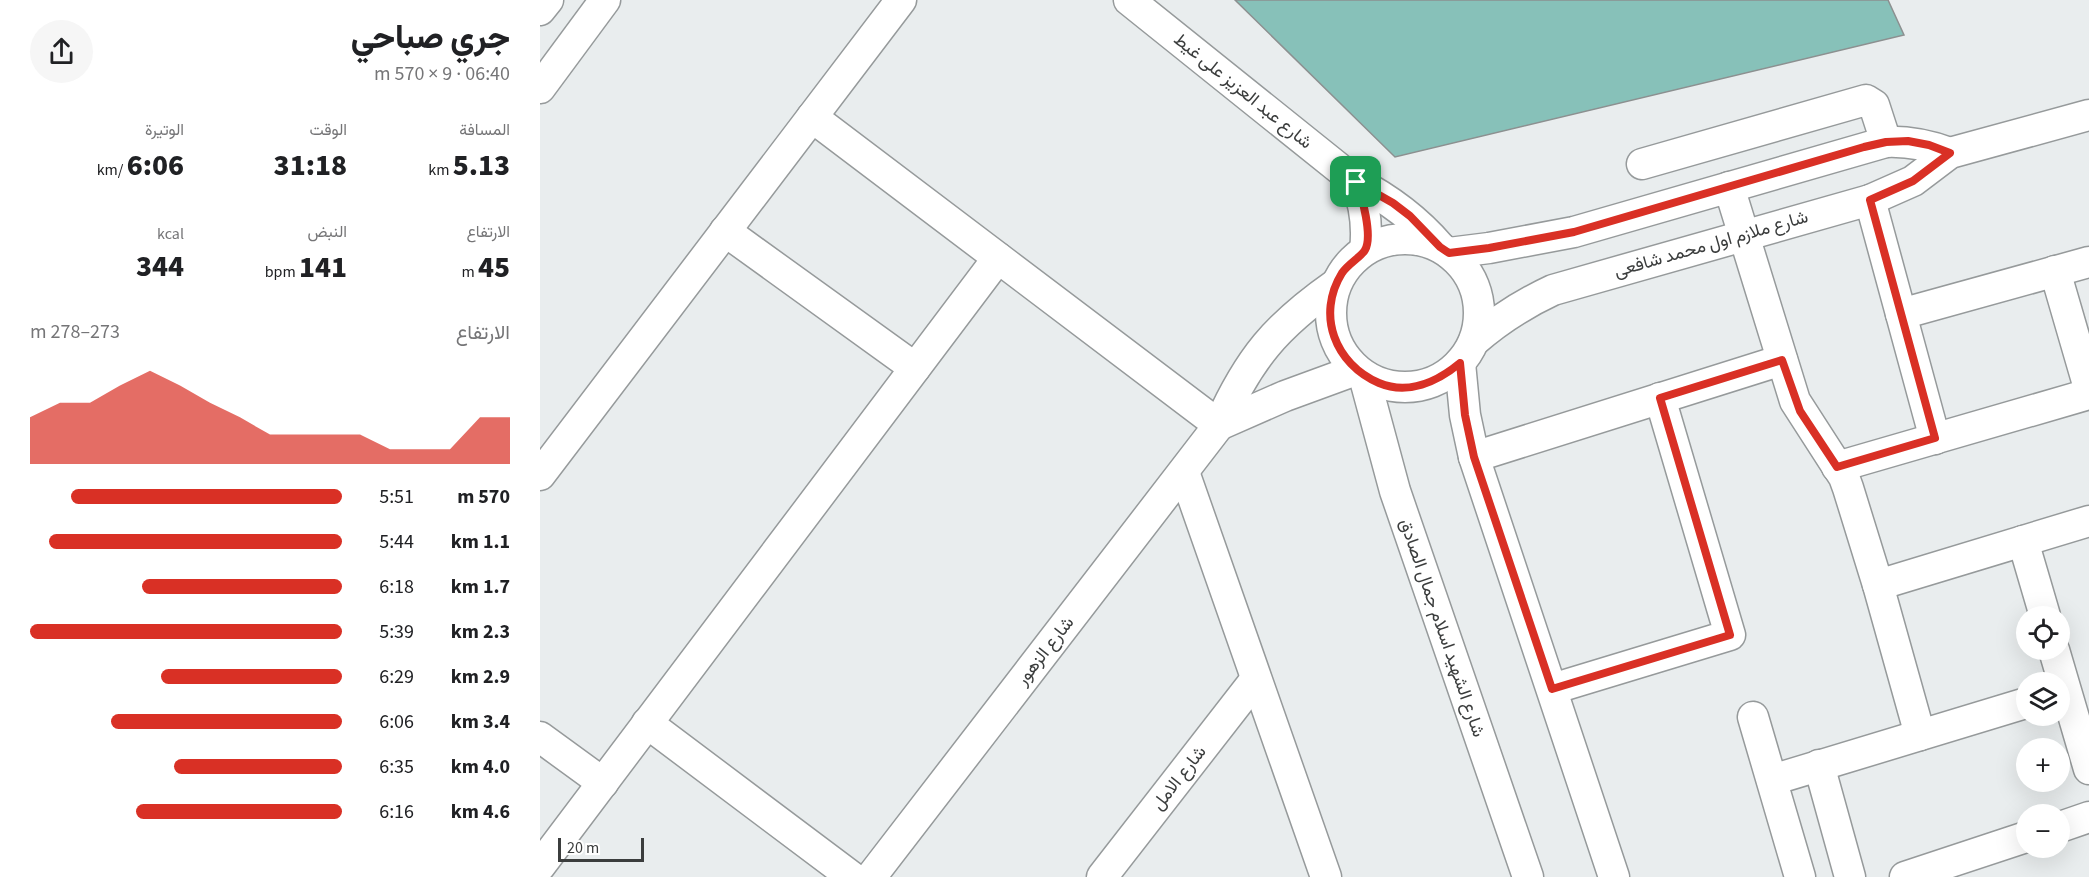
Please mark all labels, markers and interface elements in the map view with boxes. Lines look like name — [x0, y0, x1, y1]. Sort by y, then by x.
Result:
text: جري صباحي — [351, 14, 510, 61]
button: share — [30, 20, 93, 83]
street label: شارع عبد العزيز على غيط — [1168, 27, 1318, 155]
text: 06:40 · 9 × 570 m — [374, 60, 510, 88]
text: الوتيرة — [145, 119, 184, 141]
text: الوقت — [309, 119, 347, 141]
text: المسافة — [459, 119, 510, 141]
text: 6:06 — [127, 144, 184, 187]
text: 31:18 — [274, 144, 347, 187]
text: 5.13 — [453, 144, 510, 187]
pin — [1330, 156, 1381, 207]
text: /km — [97, 159, 127, 181]
text: km — [428, 159, 453, 181]
icon: arrive — [1339, 165, 1372, 198]
street label: شارع ملازم اول محمد شافعى — [1611, 204, 1811, 284]
text: النبض — [307, 221, 347, 243]
text: الارتفاع — [467, 221, 510, 243]
text: kcal — [157, 223, 184, 245]
text: 344 — [136, 245, 184, 288]
text: 141 — [299, 246, 347, 289]
text: 45 — [478, 246, 510, 289]
text: bpm — [265, 261, 299, 283]
text: m — [461, 261, 478, 283]
text: 273–278 m — [30, 318, 120, 346]
text: الارتفاع — [456, 319, 510, 347]
text: 5:51 — [379, 483, 414, 511]
text: 570 m — [457, 483, 510, 511]
street label: شارع الشهيد اسلام جمال الصادق — [1393, 515, 1491, 741]
text: 5:44 — [379, 528, 414, 556]
text: 1.1 km — [451, 528, 510, 556]
text: 6:18 — [379, 573, 414, 601]
text: 1.7 km — [451, 573, 510, 601]
map controls — [2016, 606, 2070, 858]
button: locate — [2016, 606, 2070, 660]
street label: شارع الزهور — [1009, 611, 1080, 692]
text: 5:39 — [379, 618, 414, 646]
text: 2.3 km — [451, 618, 510, 646]
text: 6:29 — [379, 663, 414, 691]
text: 2.9 km — [451, 663, 510, 691]
button: layers — [2016, 672, 2070, 726]
text: 6:06 — [379, 708, 414, 736]
text: 3.4 km — [451, 708, 510, 736]
button: + — [2016, 738, 2070, 792]
street label: شارع الامل — [1146, 740, 1212, 816]
text: 6:35 — [379, 753, 414, 781]
text: 4.0 km — [451, 753, 510, 781]
text: 6:16 — [379, 798, 414, 826]
text: 4.6 km — [451, 798, 510, 826]
button: − — [2016, 804, 2070, 858]
scale bar — [558, 835, 644, 862]
text: 20 m — [567, 837, 599, 859]

